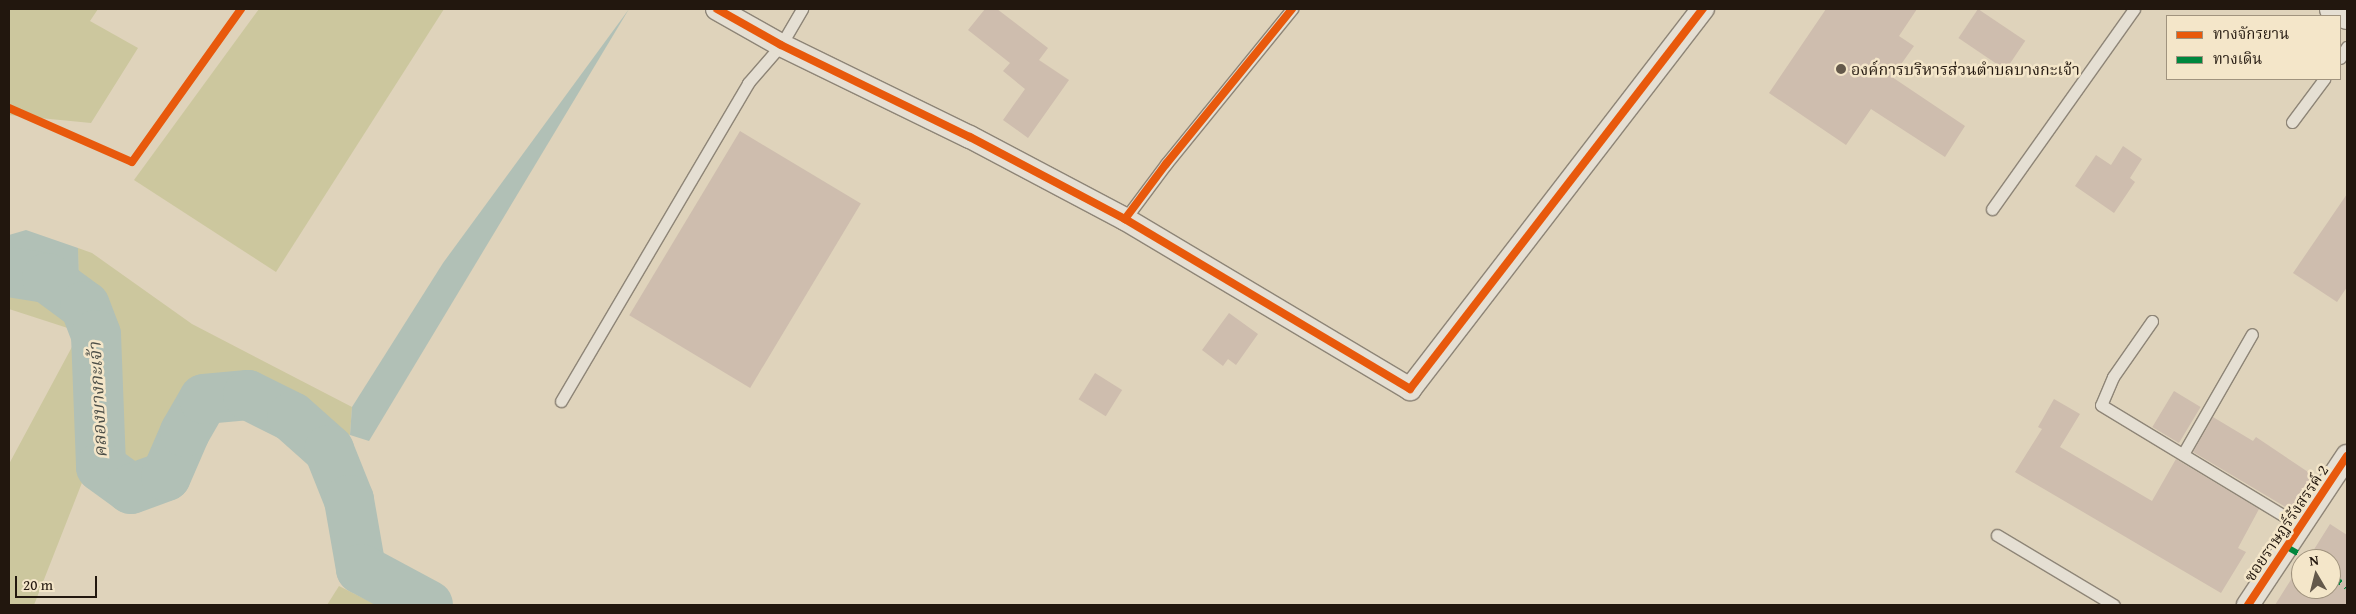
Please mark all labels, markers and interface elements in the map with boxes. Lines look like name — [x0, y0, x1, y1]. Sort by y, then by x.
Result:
legend — [2166, 15, 2341, 80]
text: ทางจักรยาน — [2213, 23, 2289, 44]
text: ทางเดิน — [2213, 48, 2262, 69]
place label: องค์การบริหารส่วนตำบลบางกะเจ้า — [1851, 59, 2080, 79]
marker: องค์การบริหารส่วนตำบลบางกะเจ้า — [1835, 63, 1847, 75]
water label: คลองบางกะเจ้า — [84, 342, 112, 458]
street label: ซอยราษฎร์รังสรรค์ 2 — [2240, 461, 2332, 585]
north arrow — [2291, 549, 2341, 599]
text: N — [2308, 550, 2320, 571]
scale bar — [18, 566, 100, 598]
text: 20 m — [23, 574, 53, 595]

